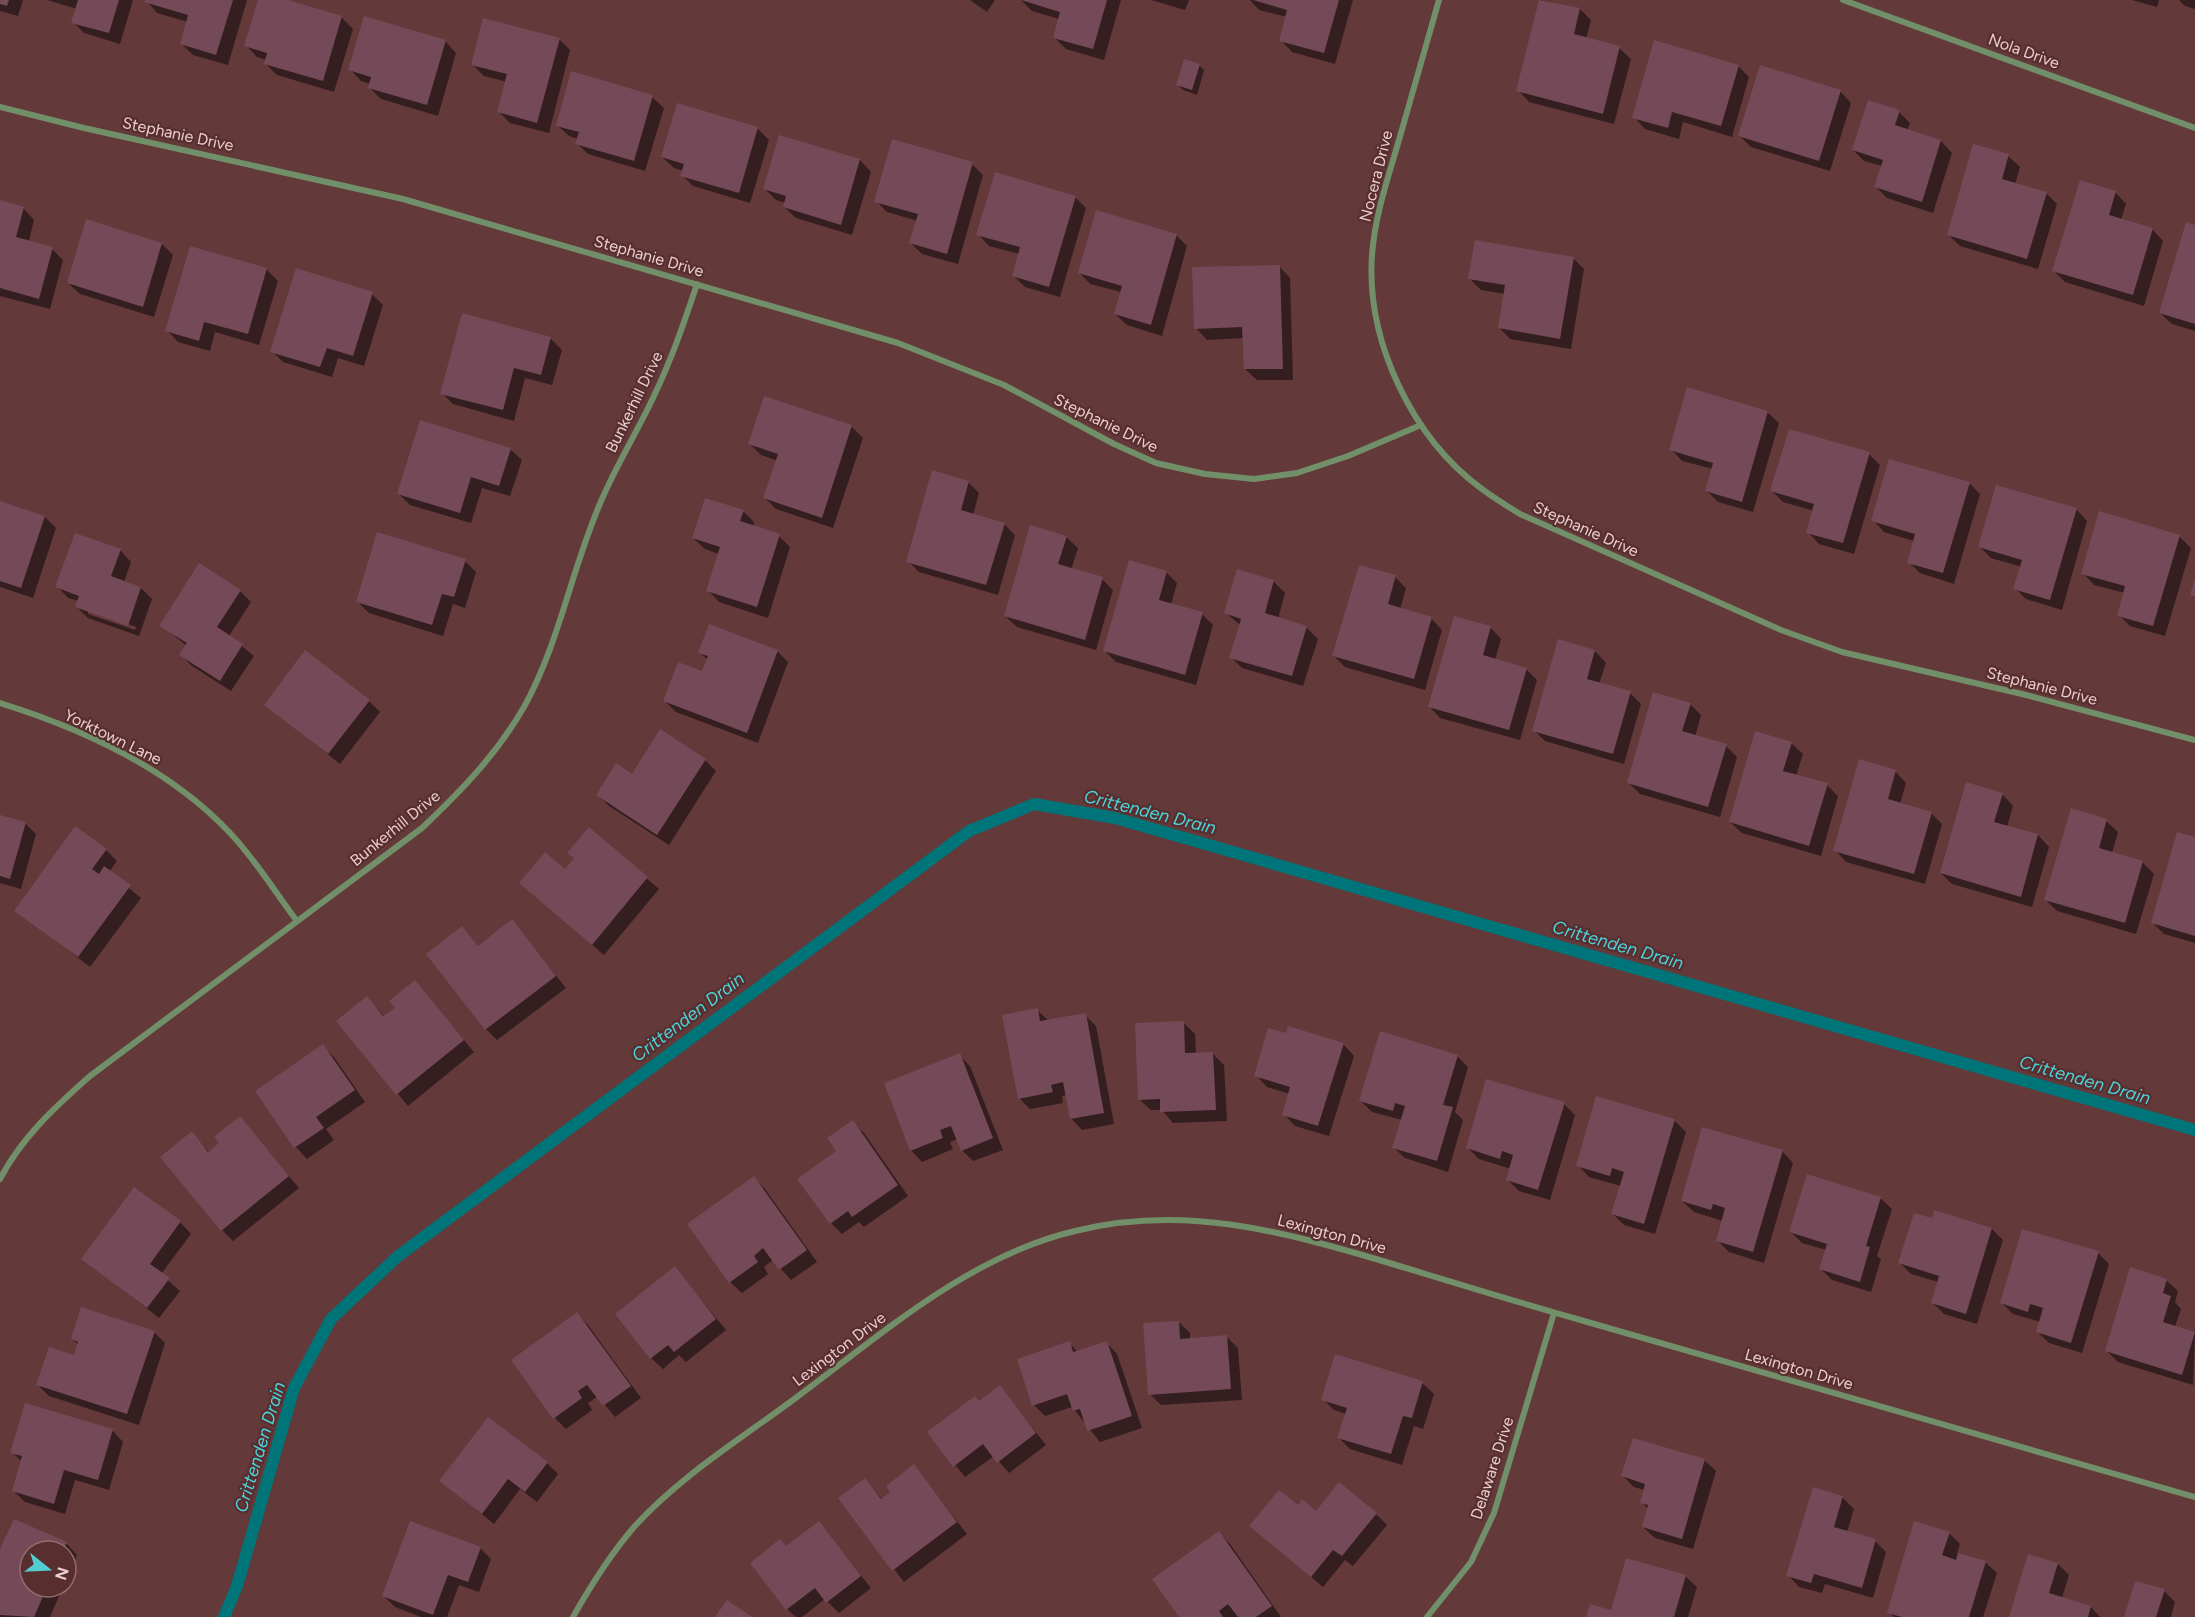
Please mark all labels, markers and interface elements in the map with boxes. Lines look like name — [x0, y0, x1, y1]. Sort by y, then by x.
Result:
street label: Nola Drive — [1986, 29, 2062, 73]
street label: Stephanie Drive — [121, 113, 236, 155]
street label: Nocera Drive — [1355, 128, 1397, 224]
street label: Stephanie Drive — [592, 231, 706, 281]
street label: Bunkerhill Drive — [601, 348, 667, 456]
street label: Stephanie Drive — [1051, 390, 1161, 457]
street label: Stephanie Drive — [1530, 497, 1642, 561]
street label: Stephanie Drive — [1985, 663, 2100, 709]
street label: Yorktown Lane — [61, 705, 165, 769]
water label: Crittenden Drain — [1082, 785, 1218, 839]
street label: Bunkerhill Drive — [346, 786, 444, 870]
water label: Crittenden Drain — [1550, 916, 1686, 974]
water label: Crittenden Drain — [627, 968, 749, 1066]
water label: Crittenden Drain — [2017, 1051, 2153, 1109]
street label: Lexington Drive — [1276, 1210, 1389, 1258]
street label: Lexington Drive — [789, 1308, 890, 1390]
street label: Lexington Drive — [1743, 1344, 1856, 1394]
water label: Crittenden Drain — [230, 1379, 290, 1515]
street label: Delaware Drive — [1466, 1414, 1518, 1522]
north arrow — [18, 1539, 78, 1599]
text: N — [51, 1565, 73, 1582]

